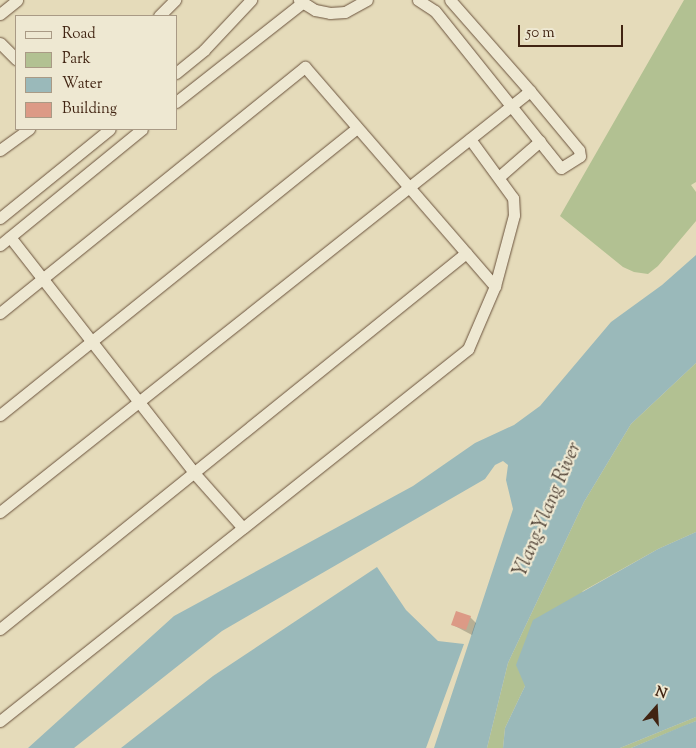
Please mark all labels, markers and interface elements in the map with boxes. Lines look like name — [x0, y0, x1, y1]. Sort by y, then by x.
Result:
legend — [15, 15, 178, 130]
scale bar — [521, 15, 626, 47]
text: 50 m — [526, 23, 555, 44]
text: Road — [62, 24, 96, 45]
text: Park — [62, 49, 91, 70]
text: Water — [62, 74, 102, 95]
text: Building — [62, 99, 117, 120]
water label: Ylang-Ylang River — [509, 439, 587, 581]
north arrow — [631, 683, 681, 733]
text: N — [652, 683, 669, 705]

